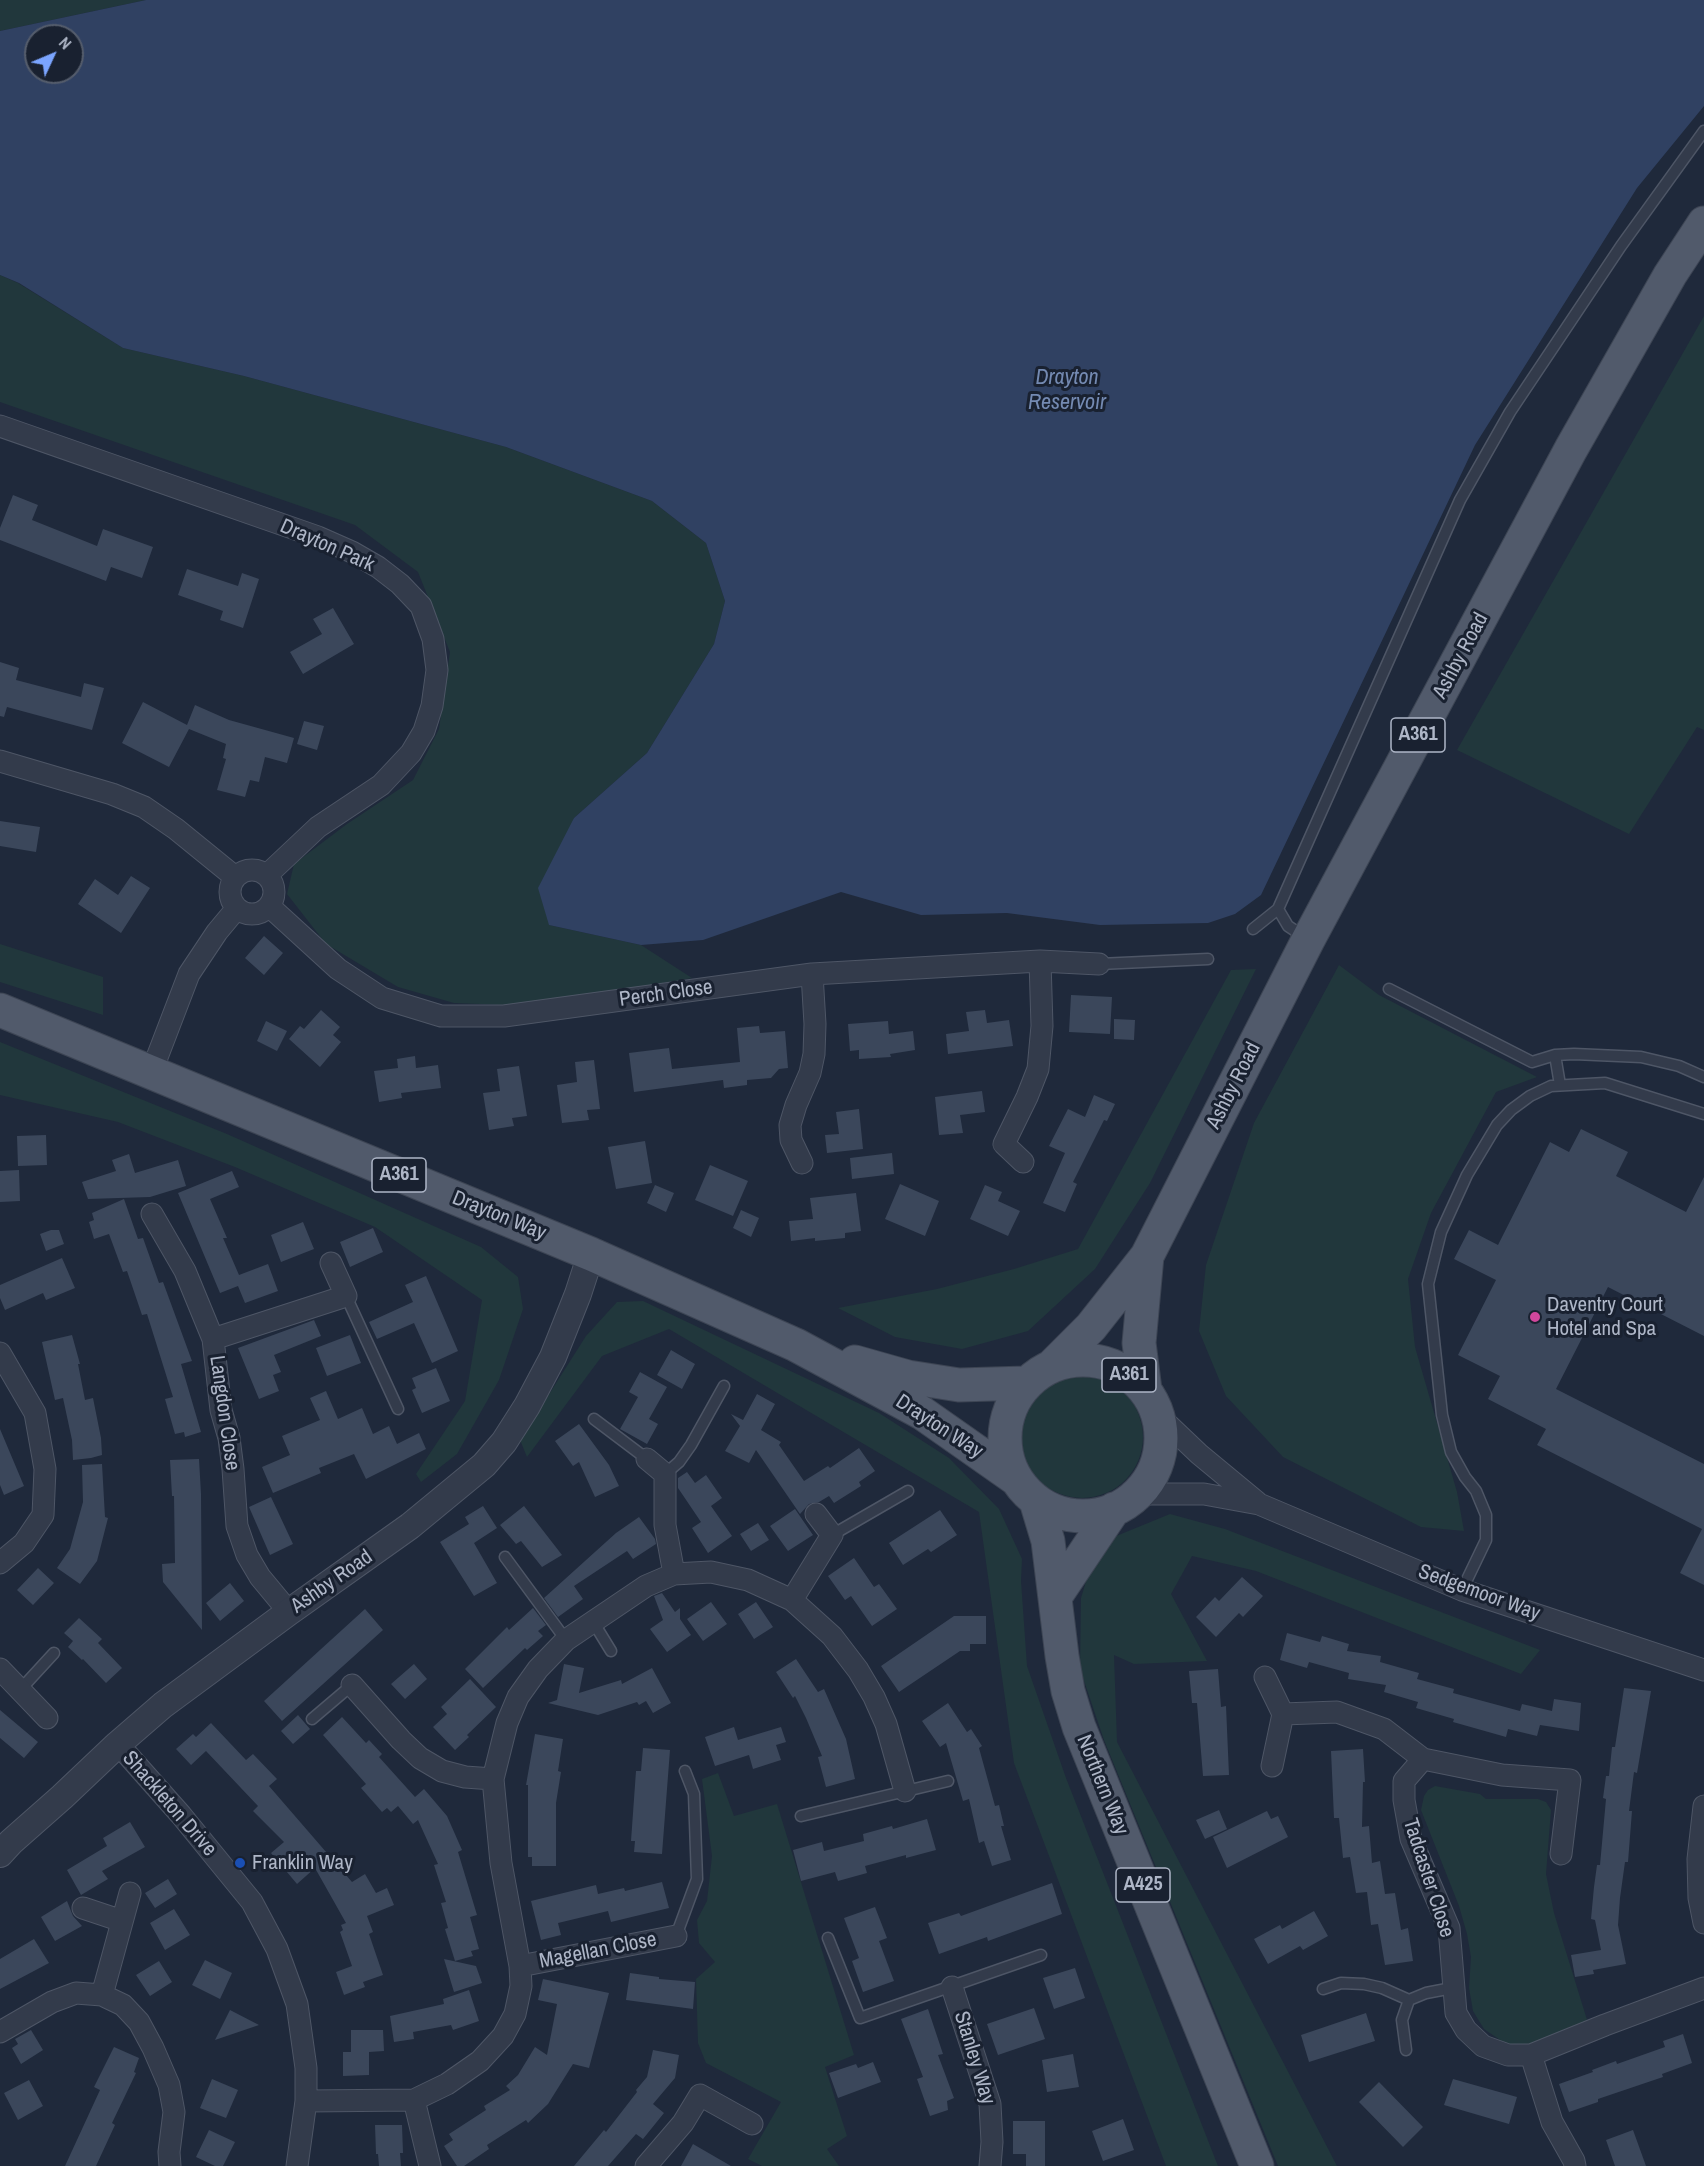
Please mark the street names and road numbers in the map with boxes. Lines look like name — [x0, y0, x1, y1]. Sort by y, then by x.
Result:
street label: Drayton Park — [276, 514, 378, 578]
street label: Ashby Road — [1428, 609, 1494, 703]
road number: A361 — [1391, 718, 1445, 752]
street label: Perch Close — [618, 975, 714, 1013]
street label: Ashby Road — [1201, 1038, 1267, 1134]
road number: A361 — [372, 1158, 426, 1192]
street label: Drayton Way — [448, 1186, 550, 1246]
street label: Langdon Close — [203, 1354, 245, 1472]
road number: A361 — [1102, 1358, 1156, 1392]
street label: Drayton Way — [891, 1390, 987, 1464]
street label: Ashby Road — [286, 1545, 378, 1619]
street label: Sedgemoor Way — [1415, 1559, 1543, 1627]
street label: Northern Way — [1071, 1731, 1133, 1839]
street label: Shackleton Drive — [116, 1746, 222, 1862]
street label: Tadcaster Close — [1397, 1815, 1459, 1941]
road number: A425 — [1116, 1868, 1170, 1902]
street label: Magellan Close — [537, 1927, 659, 1975]
street label: Stanley Way — [948, 2008, 1000, 2108]

